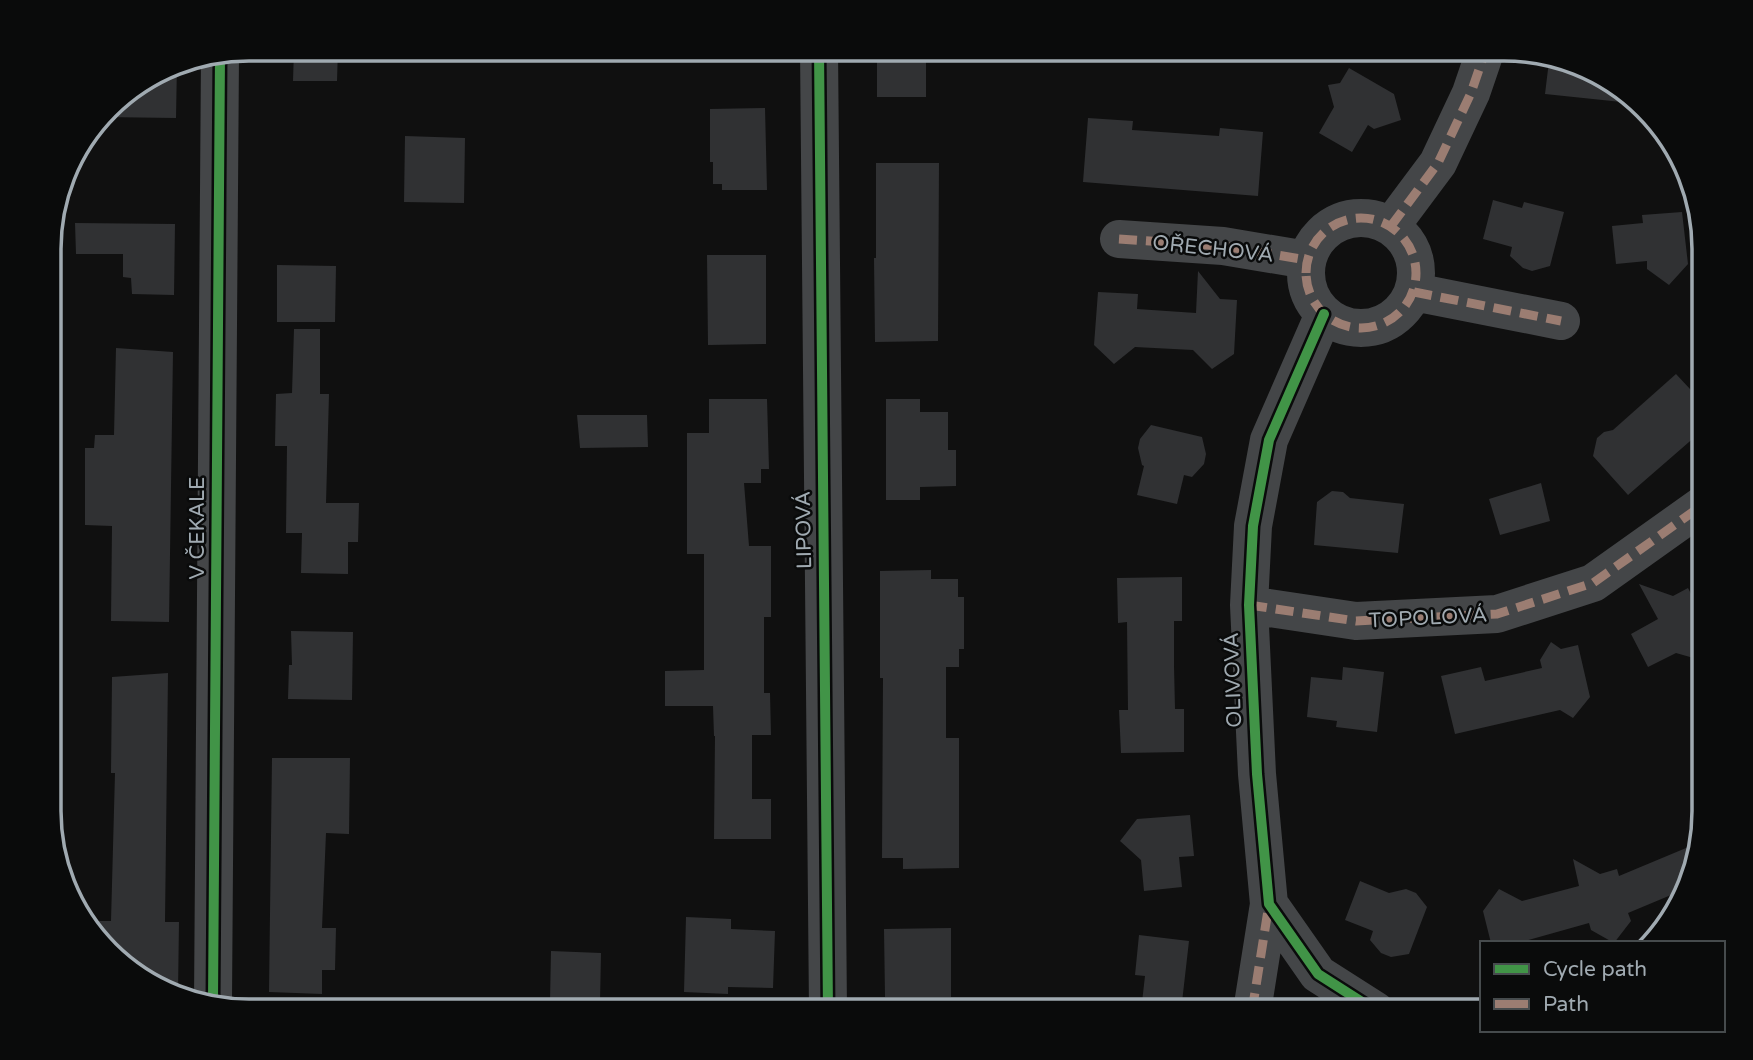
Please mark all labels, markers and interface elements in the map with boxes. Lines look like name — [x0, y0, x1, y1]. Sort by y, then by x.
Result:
street label: OŘECHOVÁ — [1151, 230, 1275, 268]
street label: V ČEKALE — [185, 477, 210, 579]
street label: LIPOVÁ — [791, 491, 817, 569]
street label: TOPOLOVÁ — [1368, 602, 1488, 634]
street label: OLIVOVÁ — [1219, 632, 1247, 728]
legend — [1480, 941, 1725, 1032]
text: Cycle path — [1543, 957, 1647, 982]
text: Path — [1543, 992, 1589, 1017]

